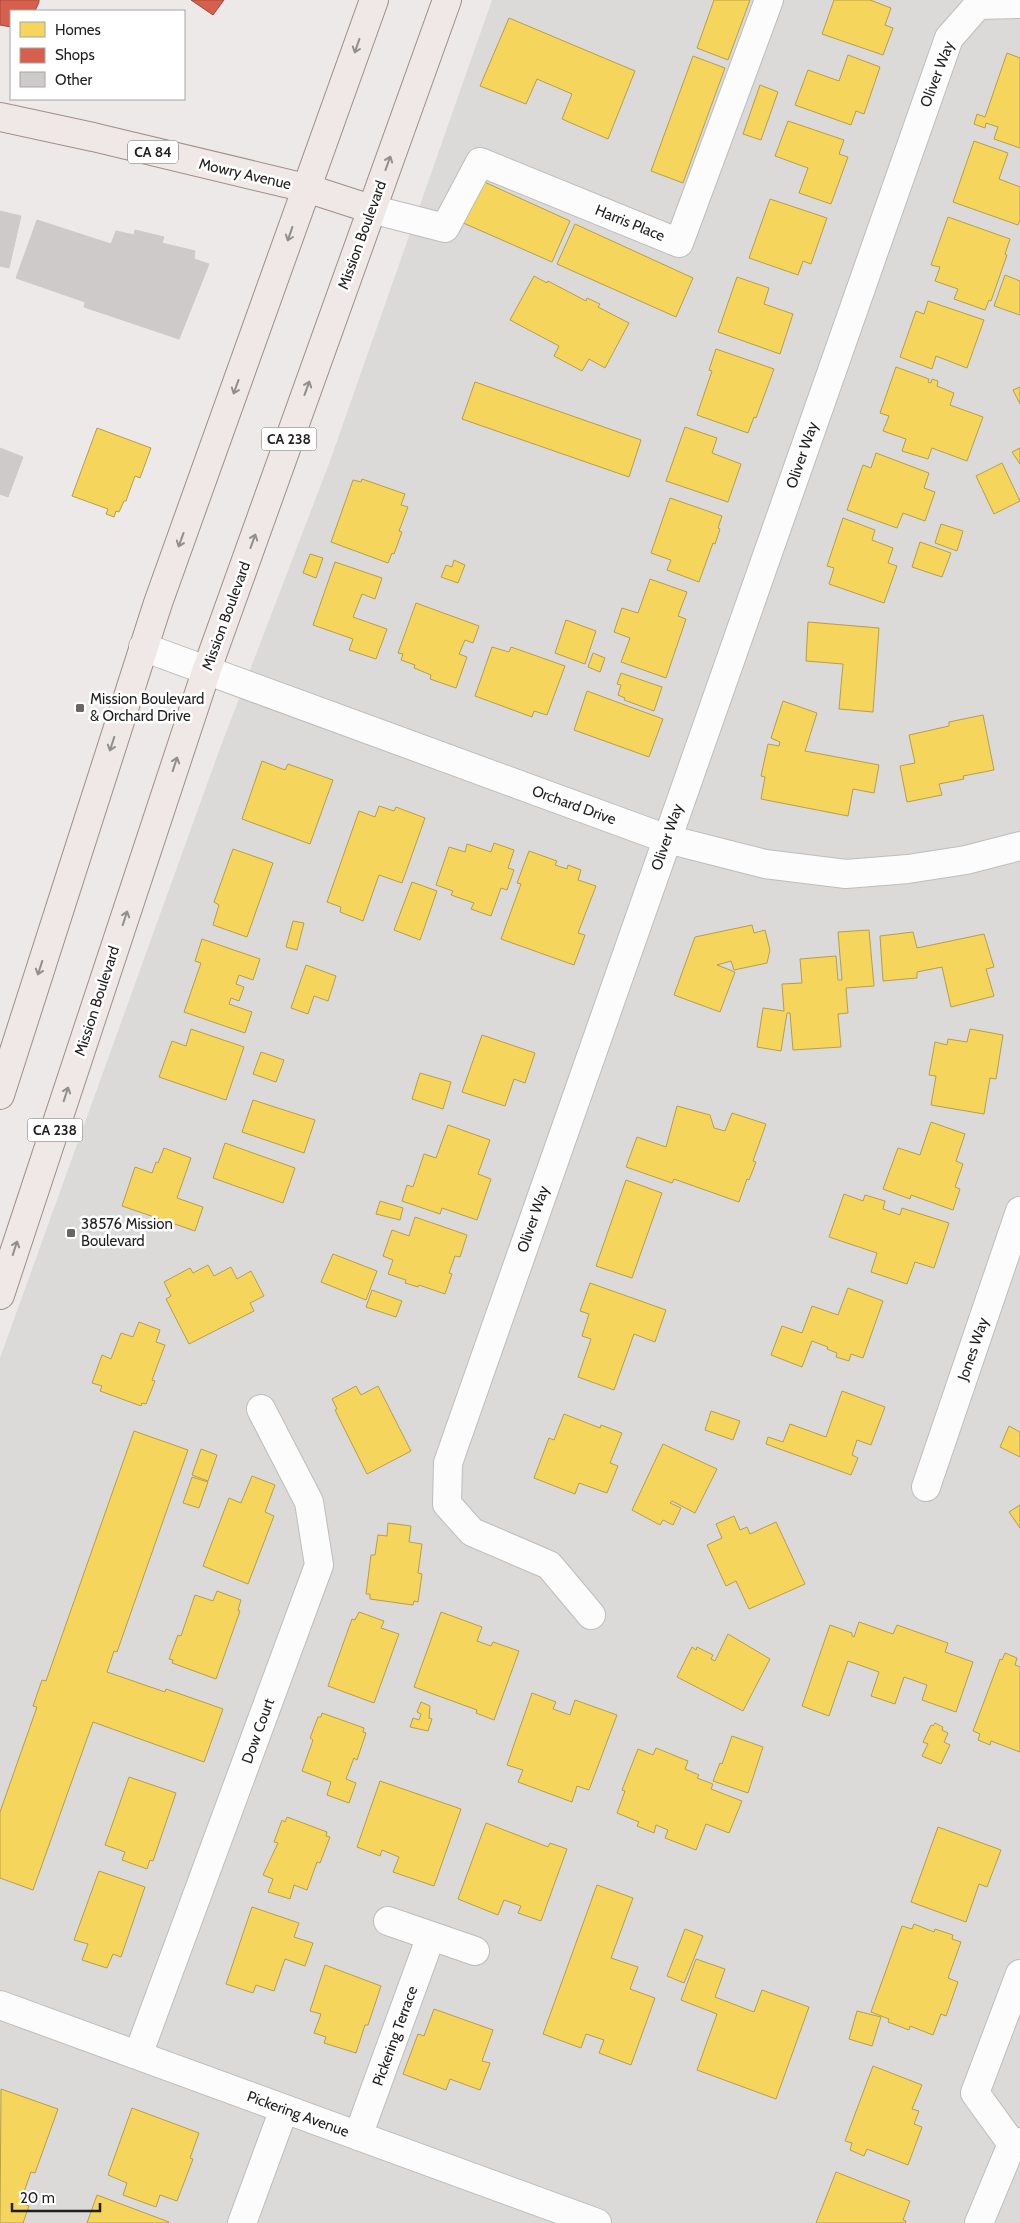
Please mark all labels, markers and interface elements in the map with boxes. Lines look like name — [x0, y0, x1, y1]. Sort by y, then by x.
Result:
legend — [10, 10, 185, 100]
text: Homes — [55, 21, 101, 39]
one-way arrow — [352, 38, 361, 53]
street label: Oliver Way — [916, 38, 958, 110]
text: Shops — [55, 46, 95, 64]
text: Other — [55, 71, 92, 89]
road number: CA 84 — [128, 140, 178, 163]
street label: Mowry Avenue — [197, 155, 293, 193]
one-way arrow — [384, 156, 393, 172]
street label: Mission Boulevard — [334, 178, 390, 292]
street label: Harris Place — [593, 201, 668, 245]
one-way arrow — [285, 226, 294, 241]
one-way arrow — [231, 379, 240, 395]
one-way arrow — [303, 381, 312, 396]
street label: Oliver Way — [782, 419, 822, 491]
road number: CA 238 — [262, 428, 316, 450]
one-way arrow — [176, 532, 185, 548]
one-way arrow — [249, 534, 258, 549]
street label: Mission Boulevard — [198, 559, 254, 673]
place label: Mission Boulevard & Orchard Drive — [90, 690, 204, 725]
marker: Mission Boulevard & Orchard Drive — [74, 702, 86, 714]
one-way arrow — [107, 735, 117, 751]
one-way arrow — [171, 756, 181, 772]
street label: Orchard Drive — [530, 781, 619, 829]
street label: Oliver Way — [647, 801, 687, 873]
one-way arrow — [120, 910, 130, 926]
street label: Mission Boulevard — [71, 944, 123, 1058]
one-way arrow — [35, 960, 45, 976]
one-way arrow — [62, 1087, 72, 1103]
road number: CA 238 — [28, 1118, 82, 1142]
street label: Oliver Way — [513, 1183, 553, 1255]
place label: 38576 Mission Boulevard — [81, 1215, 173, 1250]
marker: 38576 Mission Boulevard — [65, 1227, 77, 1239]
one-way arrow — [11, 1241, 20, 1257]
street label: Jones Way — [953, 1315, 992, 1384]
street label: Dow Court — [238, 1696, 278, 1766]
street label: Pickering Terrace — [369, 1983, 422, 2088]
street label: Pickering Avenue — [245, 2087, 352, 2141]
scale bar — [12, 2180, 100, 2212]
text: 20 m — [20, 2189, 55, 2207]

